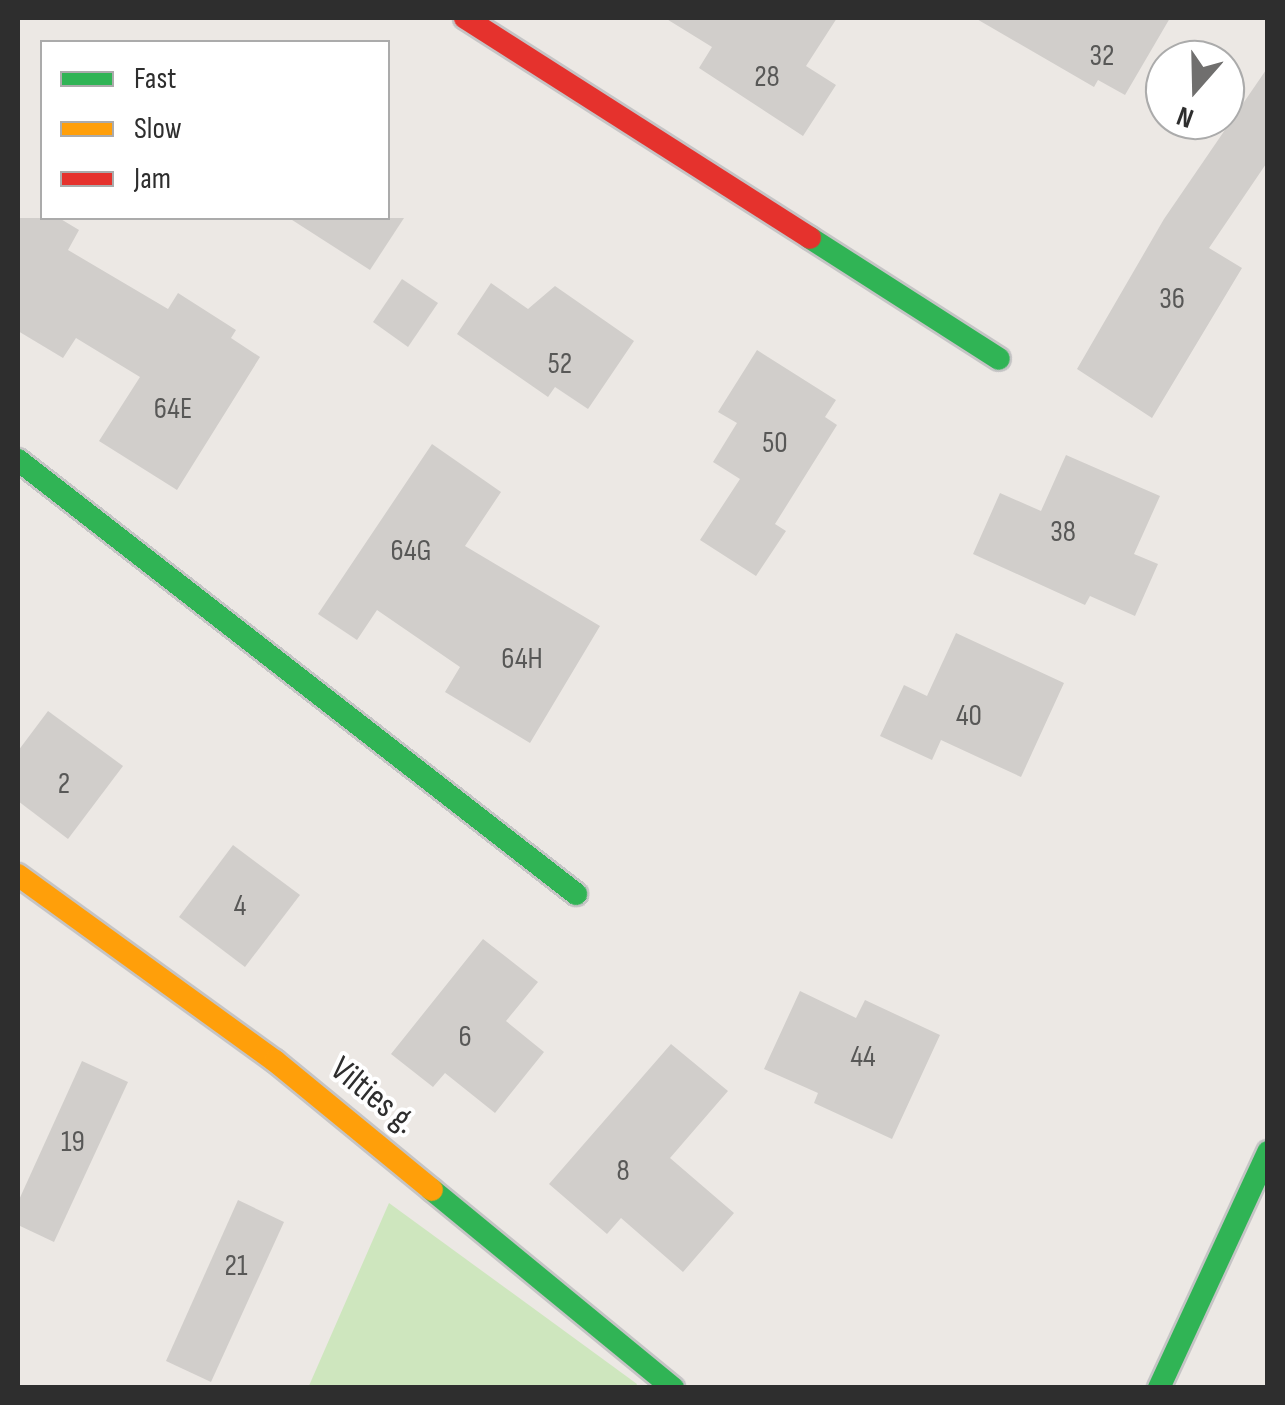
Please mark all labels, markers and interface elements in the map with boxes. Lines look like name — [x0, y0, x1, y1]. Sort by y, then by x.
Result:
house number: 32 — [1090, 38, 1114, 74]
legend — [40, 40, 390, 220]
north arrow — [1145, 40, 1245, 140]
house number: 28 — [754, 59, 780, 95]
text: Fast — [134, 61, 176, 97]
text: N — [1173, 99, 1198, 135]
text: Slow — [134, 111, 182, 147]
text: Jam — [134, 161, 171, 197]
house number: 36 — [1159, 281, 1185, 317]
house number: 52 — [548, 346, 572, 382]
house number: 64E — [154, 391, 192, 427]
house number: 50 — [762, 425, 788, 461]
house number: 38 — [1050, 514, 1076, 550]
house number: 64G — [390, 533, 432, 569]
house number: 64H — [501, 641, 543, 677]
house number: 40 — [956, 698, 982, 734]
house number: 2 — [58, 766, 70, 802]
house number: 4 — [234, 888, 246, 924]
house number: 6 — [458, 1019, 472, 1055]
house number: 44 — [850, 1039, 876, 1075]
street label: Vilties g. — [321, 1049, 425, 1143]
house number: 19 — [61, 1124, 85, 1160]
house number: 8 — [616, 1153, 630, 1189]
house number: 21 — [225, 1248, 247, 1284]

